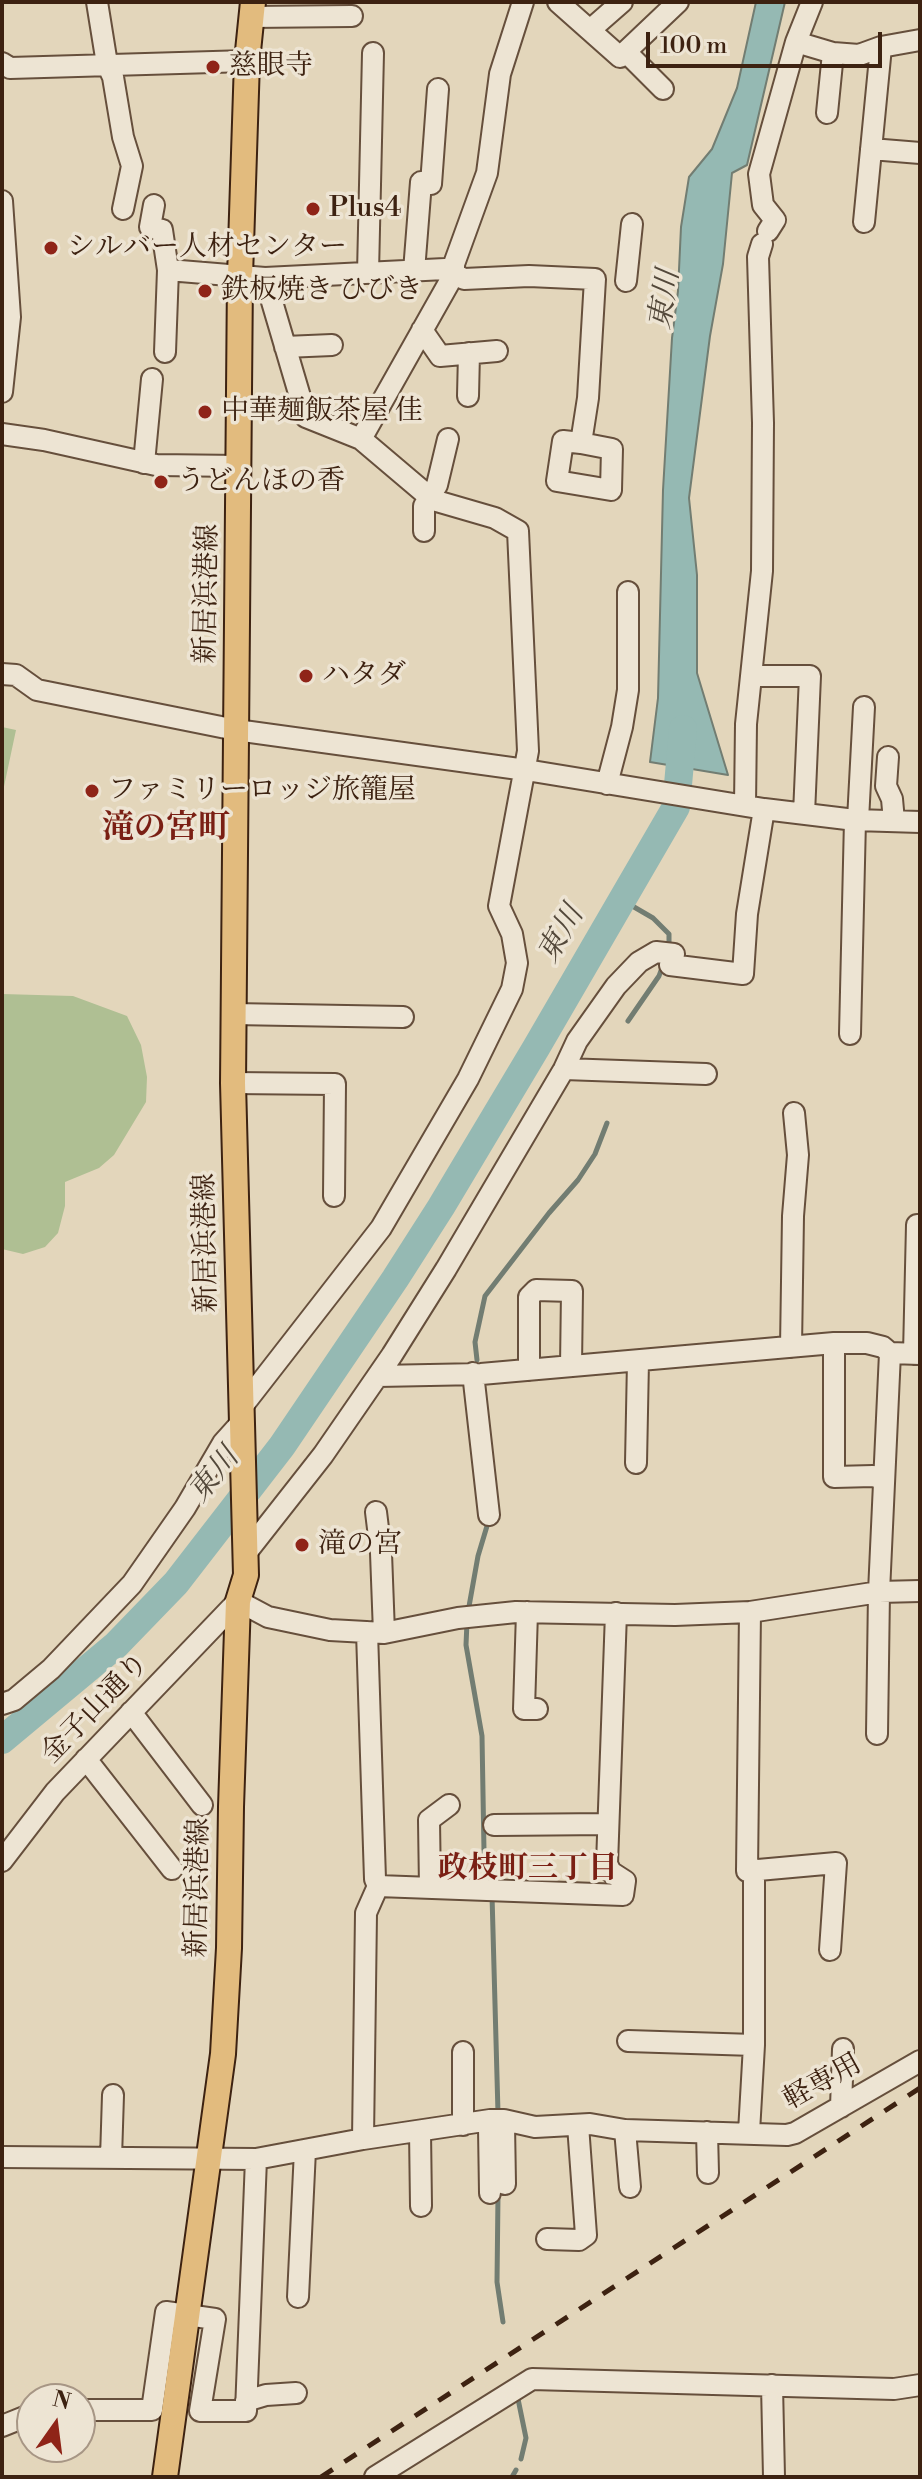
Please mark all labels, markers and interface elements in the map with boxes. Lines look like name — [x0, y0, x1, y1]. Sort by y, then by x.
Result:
scale bar — [650, 16, 886, 66]
text: 100 m — [660, 31, 727, 61]
place label: 慈眼寺 — [229, 50, 313, 84]
marker: 慈眼寺 — [204, 58, 222, 76]
place label: Plus4 — [329, 192, 401, 226]
marker: Plus4 — [304, 200, 322, 218]
place label: シルバー人材センター — [67, 231, 347, 265]
marker: シルバー人材センター — [42, 239, 60, 257]
water label: 東川 — [644, 268, 688, 332]
place label: 鉄板焼き ひびき — [221, 274, 423, 308]
marker: 鉄板焼き ひびき — [196, 282, 214, 300]
place label: 中華麺飯茶屋 佳 — [221, 395, 423, 429]
marker: 中華麺飯茶屋 佳 — [196, 403, 214, 421]
place label: うどんほの香 — [177, 465, 345, 499]
marker: うどんほの香 — [152, 473, 170, 491]
street label: 新居浜港線 — [190, 524, 226, 664]
place label: ハタダ — [322, 659, 406, 693]
marker: ハタダ — [297, 667, 315, 685]
place label: ファミリーロッジ旅籠屋 — [108, 774, 416, 808]
marker: ファミリーロッジ旅籠屋 — [83, 782, 101, 800]
district label: 滝の宮町 — [102, 810, 230, 848]
water label: 東川 — [531, 900, 593, 970]
street label: 新居浜港線 — [189, 1173, 225, 1313]
water label: 東川 — [182, 1441, 248, 1511]
place label: 滝の宮 — [318, 1528, 402, 1562]
marker: 滝の宮 — [293, 1536, 311, 1554]
street label: 金子山通り — [35, 1647, 157, 1771]
street label: 新居浜港線 — [181, 1818, 217, 1958]
district label: 政枝町三丁目 — [438, 1852, 618, 1888]
street label: 軽専用 — [778, 2048, 868, 2118]
north arrow — [16, 2383, 96, 2463]
text: N — [50, 2386, 73, 2416]

